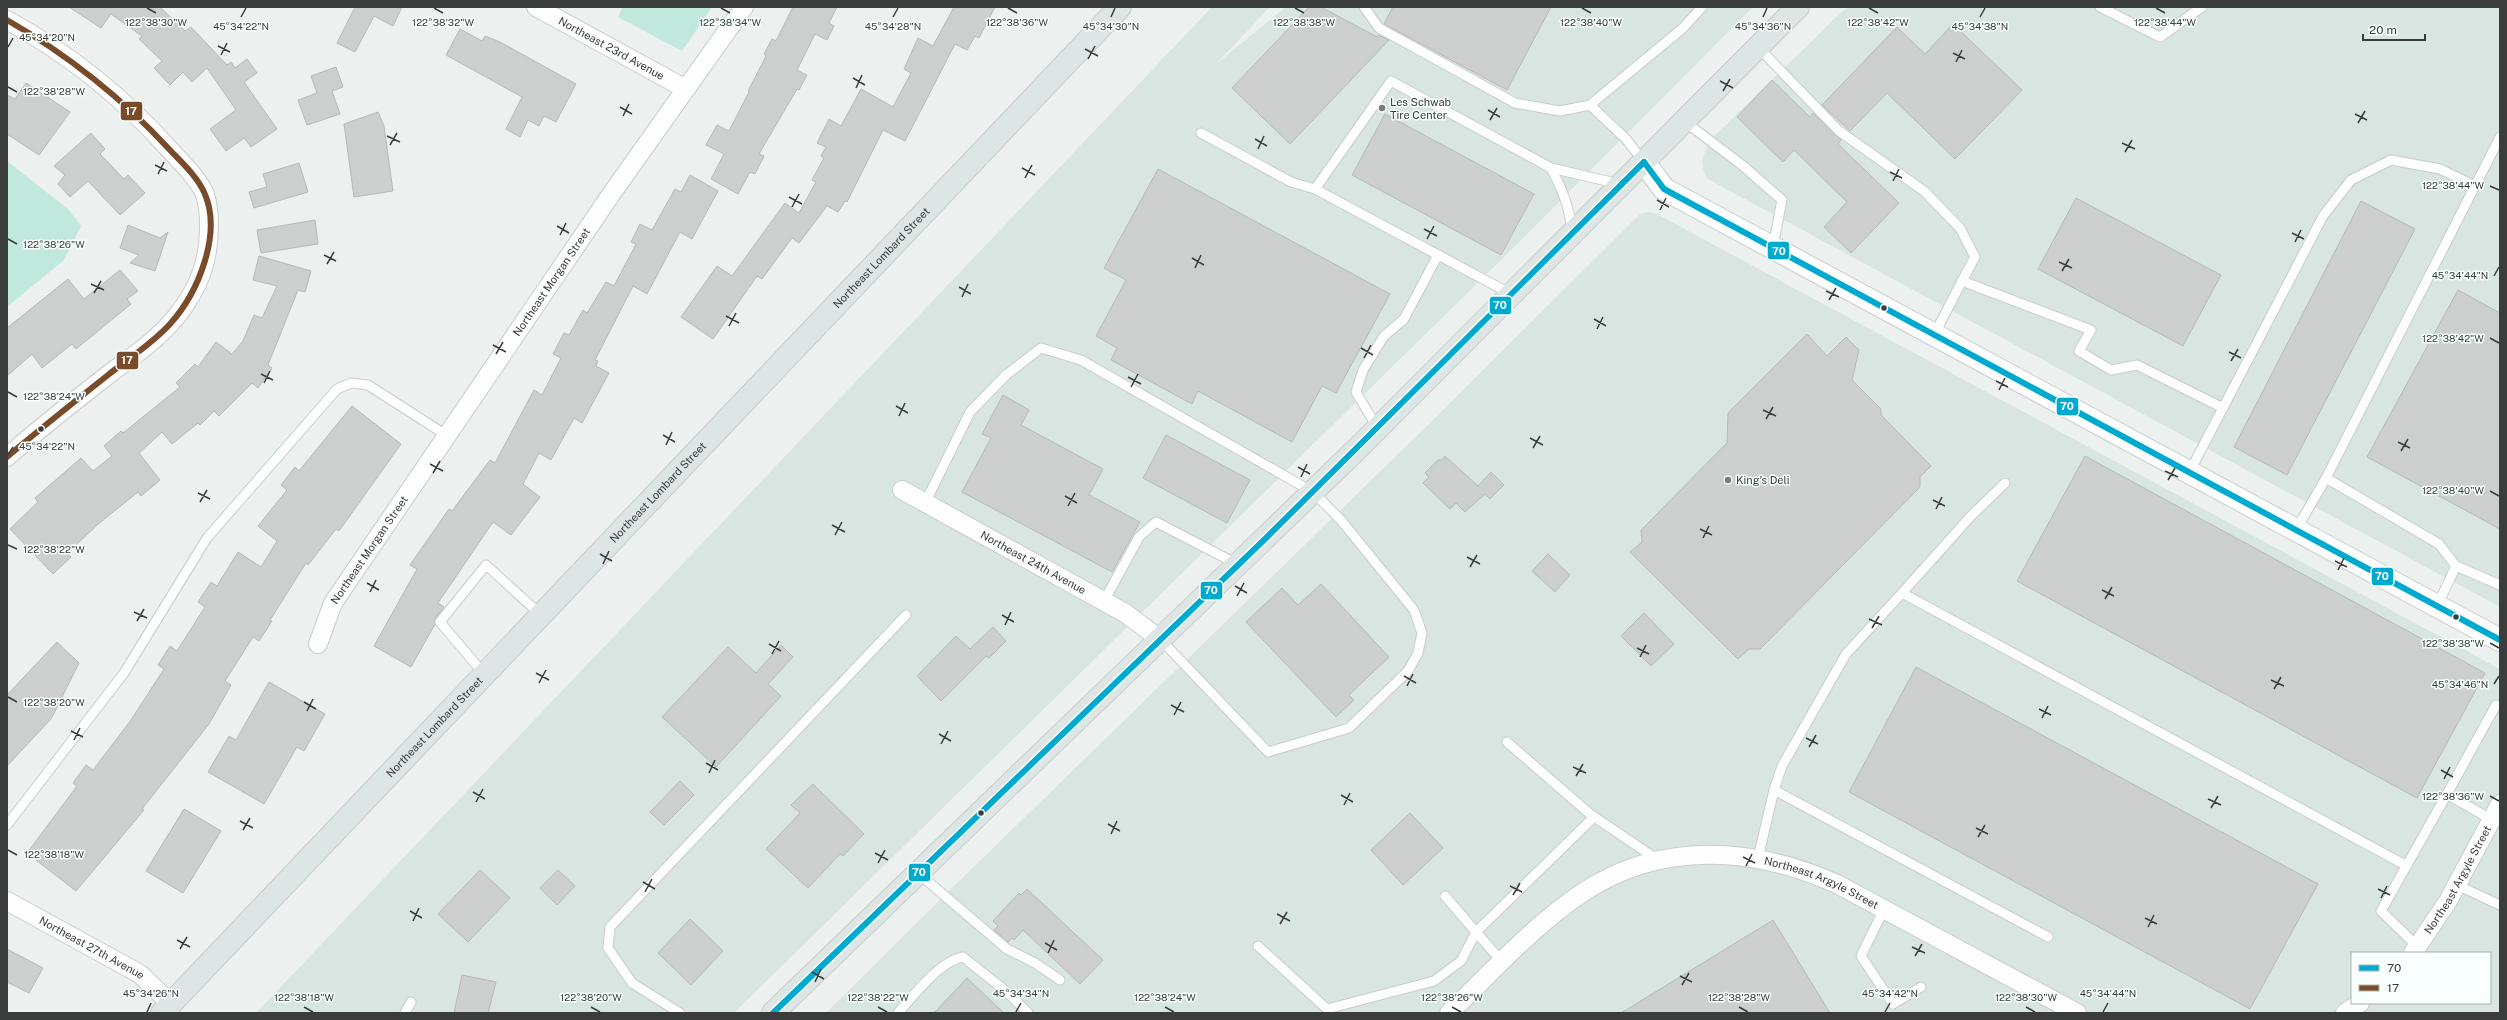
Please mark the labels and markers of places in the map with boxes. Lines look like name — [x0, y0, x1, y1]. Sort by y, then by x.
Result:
place label: Les Schwab Tire Center — [1390, 96, 1451, 121]
marker: Les Schwab Tire Center — [1377, 103, 1387, 113]
unlabelled marker — [1879, 303, 1889, 313]
unlabelled marker — [36, 424, 46, 434]
place label: King's Deli — [1736, 474, 1790, 486]
marker: King's Deli — [1723, 475, 1733, 485]
unlabelled marker — [2451, 612, 2461, 622]
unlabelled marker — [976, 808, 986, 818]

